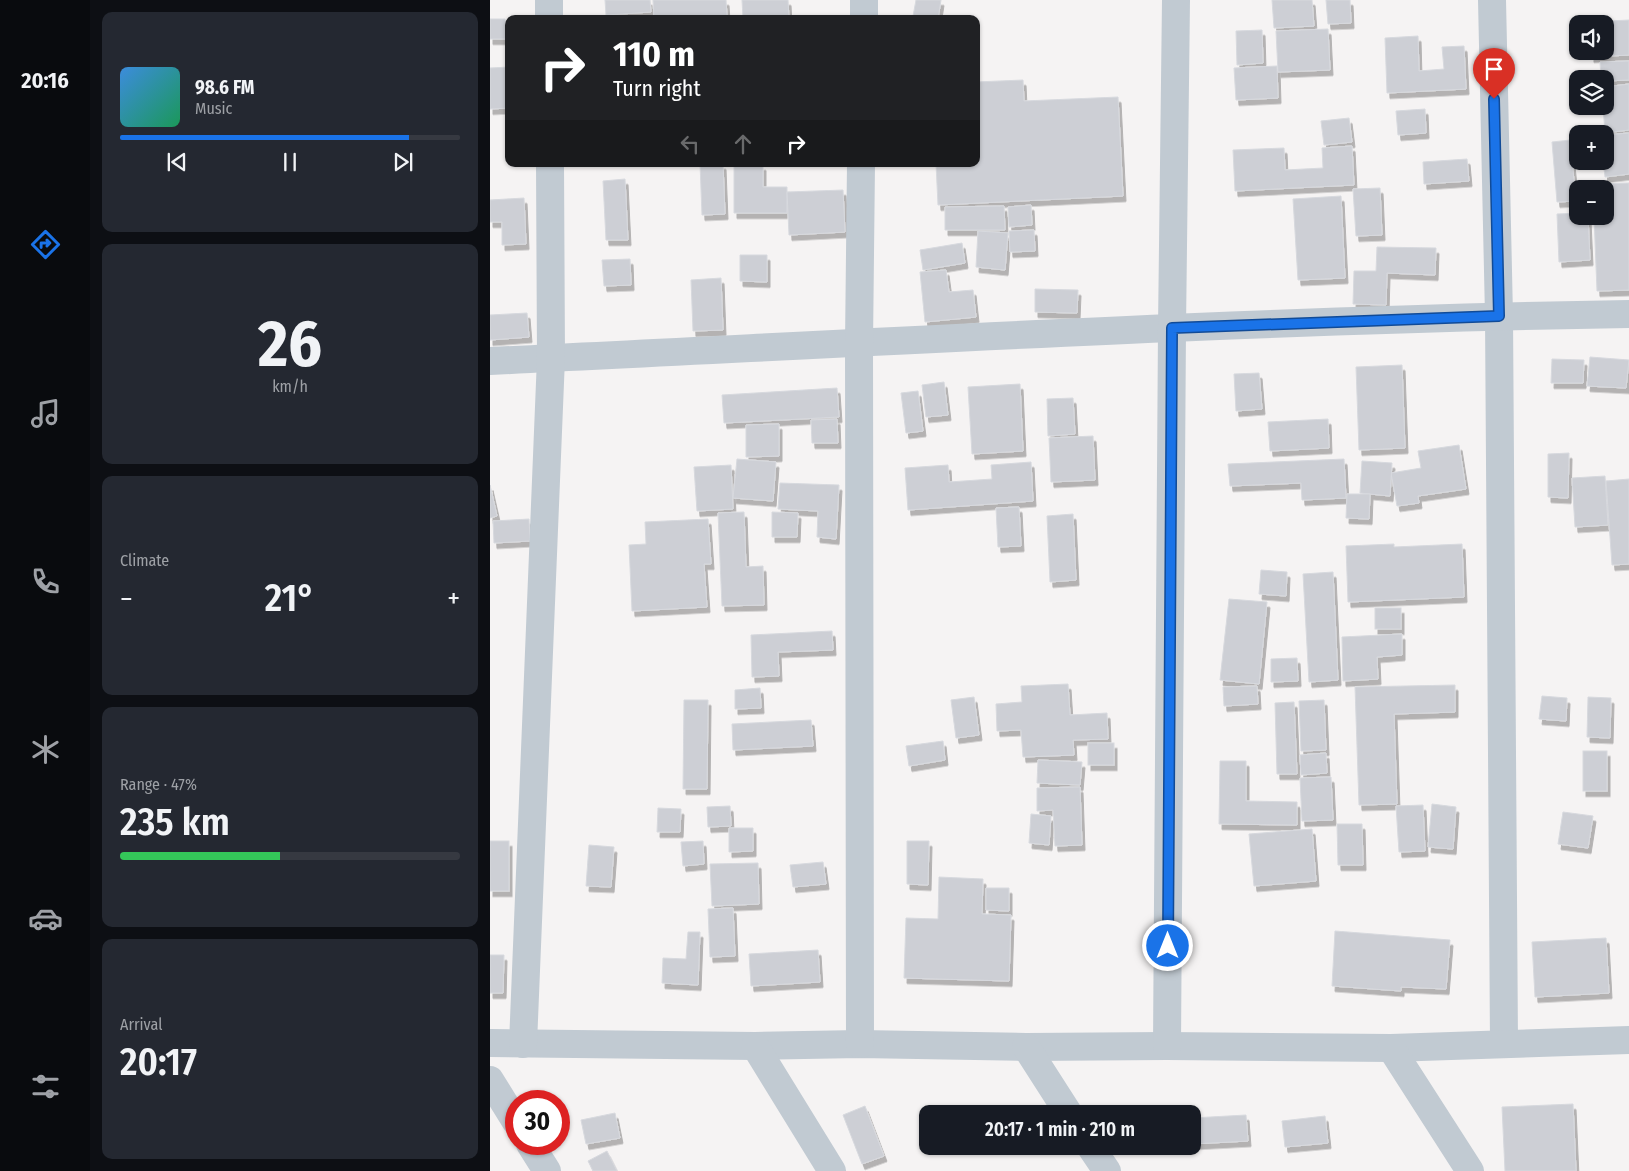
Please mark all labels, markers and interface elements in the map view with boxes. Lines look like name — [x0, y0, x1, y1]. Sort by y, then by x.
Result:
map controls — [1569, 15, 1614, 225]
button: sound — [1569, 15, 1614, 60]
text: 110 m — [613, 33, 695, 75]
icon: right — [530, 35, 595, 100]
pin — [1473, 48, 1515, 99]
icon: arrive — [1480, 55, 1508, 83]
text: 20:16 — [21, 67, 69, 94]
button: layers — [1569, 70, 1614, 115]
text: Turn right — [613, 75, 701, 102]
text: 98.6 FM — [195, 76, 254, 99]
text: Music — [195, 99, 232, 118]
button: + — [1569, 125, 1614, 170]
icon: left — [676, 130, 704, 158]
icon: ahead — [729, 130, 757, 158]
icon: right — [782, 130, 810, 158]
icon: previous — [163, 148, 191, 176]
icon: pause — [276, 148, 304, 176]
icon: next — [389, 148, 417, 176]
button: − — [1569, 180, 1614, 225]
icon: directions — [28, 227, 63, 262]
text: 26 — [258, 305, 322, 383]
text: km/h — [272, 377, 308, 396]
icon: music — [28, 396, 63, 431]
text: Climate — [120, 551, 169, 570]
icon: phone — [28, 564, 63, 599]
text: 21° — [265, 575, 315, 621]
text: − — [120, 582, 133, 615]
text: + — [447, 582, 460, 615]
icon: climate — [28, 732, 63, 767]
text: Range · 47% — [120, 775, 197, 794]
text: 235 km — [120, 799, 230, 845]
icon: car — [28, 901, 63, 936]
position arrow — [1141, 919, 1193, 971]
text: Arrival — [120, 1015, 162, 1034]
text: 20:17 — [120, 1039, 197, 1085]
icon: filters — [28, 1069, 63, 1104]
speed limit sign: 30 — [505, 1090, 570, 1155]
text: 20:17 · 1 min · 210 m — [985, 1118, 1135, 1141]

